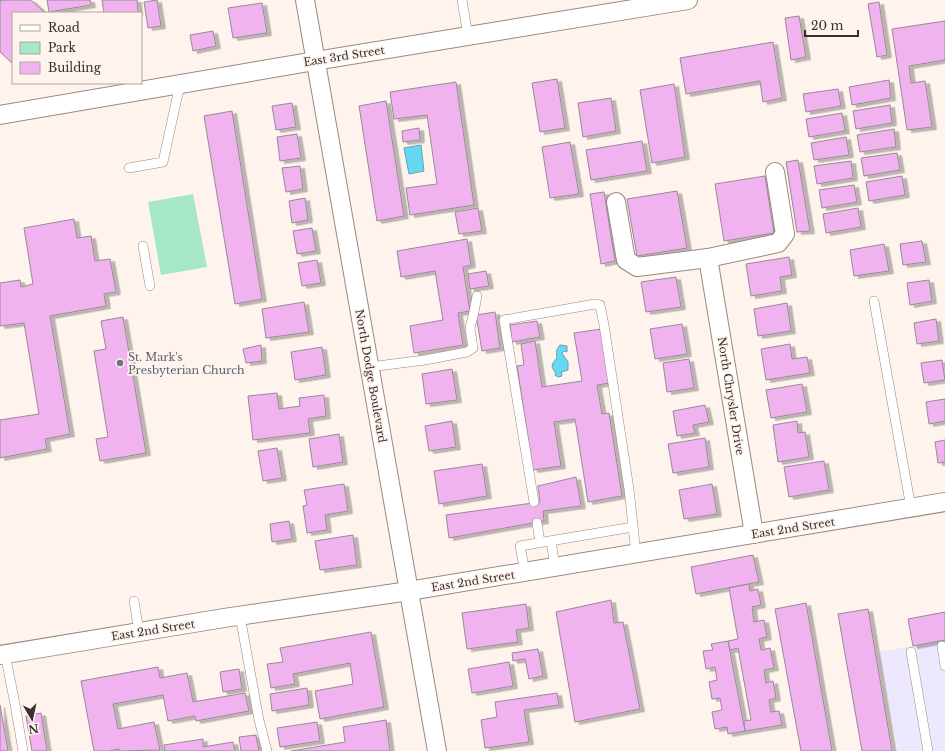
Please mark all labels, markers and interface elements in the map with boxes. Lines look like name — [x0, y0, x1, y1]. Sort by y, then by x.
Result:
legend — [12, 12, 142, 84]
scale bar — [805, 12, 858, 38]
text: 20 m — [811, 18, 843, 33]
text: Road — [48, 20, 80, 35]
text: Park — [48, 40, 76, 55]
street label: East 3rd Street — [302, 43, 386, 69]
text: Building — [48, 60, 102, 75]
street label: North Dodge Boulevard — [352, 308, 390, 444]
street label: North Chrysler Drive — [715, 336, 747, 456]
place label: St. Mark's Presbyterian Church — [128, 350, 245, 377]
marker: St. Mark's Presbyterian Church — [115, 358, 125, 368]
street label: East 2nd Street — [750, 514, 837, 542]
street label: East 2nd Street — [430, 567, 517, 595]
street label: East 2nd Street — [110, 616, 197, 644]
north arrow — [12, 699, 52, 739]
text: N — [27, 721, 40, 737]

